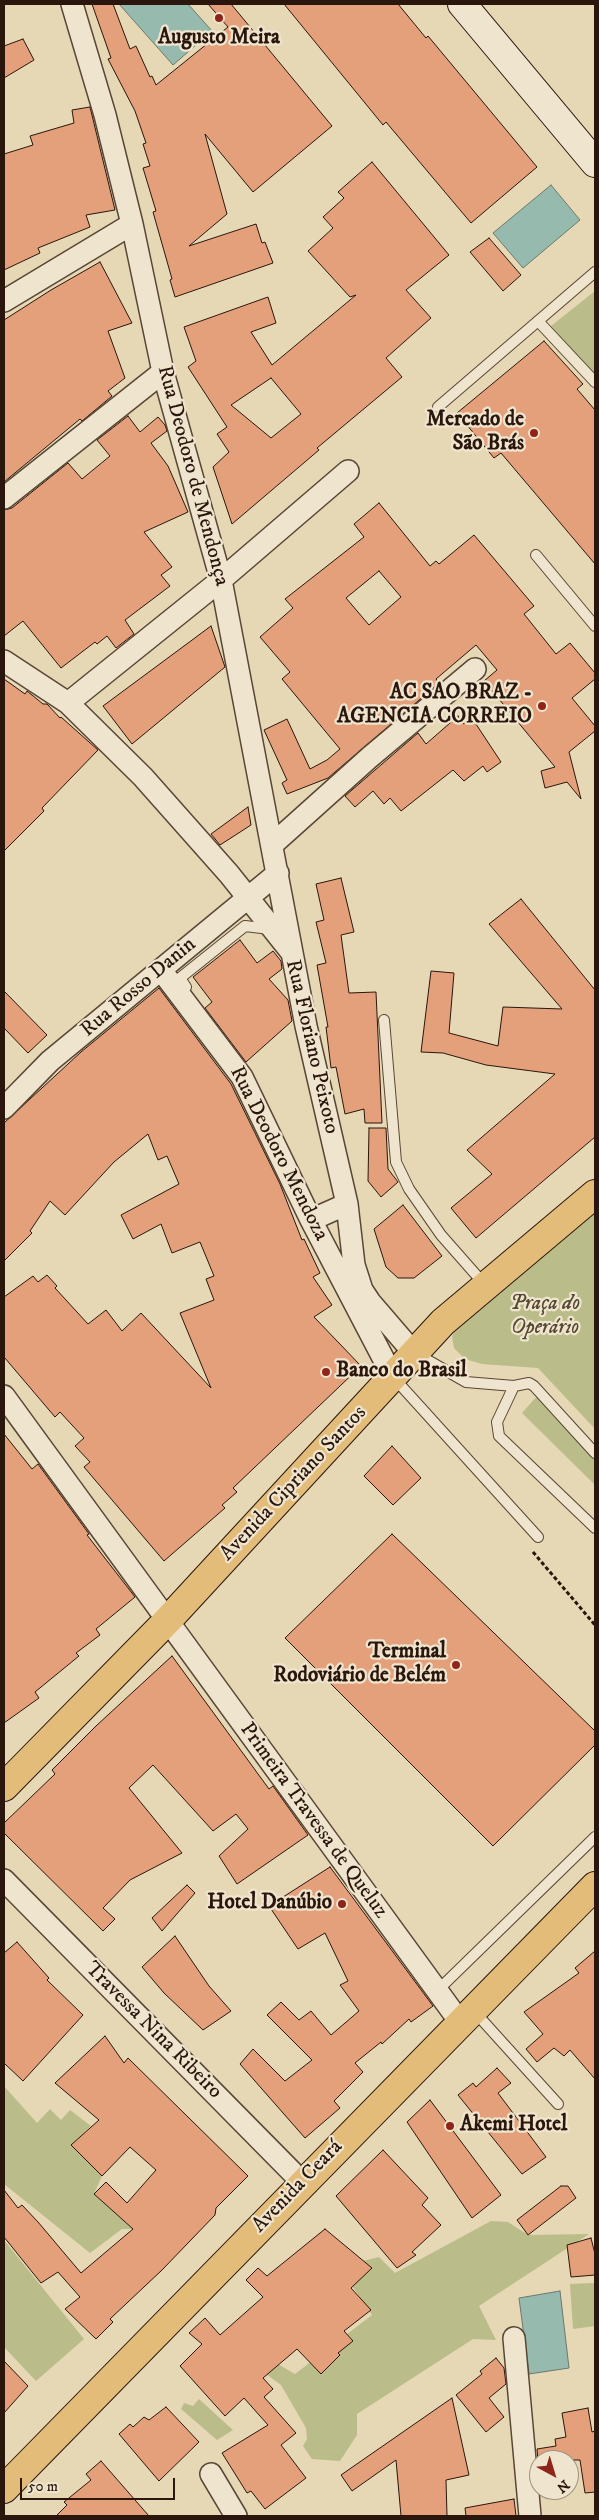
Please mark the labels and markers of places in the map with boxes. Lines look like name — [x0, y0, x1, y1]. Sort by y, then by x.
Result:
marker: Augusto Meira — [213, 12, 225, 24]
place label: Augusto Meira — [158, 26, 280, 52]
place label: Mercado de São Brás — [426, 408, 524, 458]
marker: Mercado de São Brás — [528, 427, 540, 439]
place label: AC SAO BRAZ - AGENCIA CORREIO — [337, 681, 532, 731]
marker: AC SAO BRAZ - AGENCIA CORREIO — [536, 700, 548, 712]
place label: Banco do Brasil — [336, 1359, 467, 1385]
marker: Banco do Brasil — [320, 1366, 332, 1378]
place label: Terminal Rodoviário de Belém — [273, 1640, 446, 1690]
marker: Terminal Rodoviário de Belém — [450, 1659, 462, 1671]
place label: Hotel Danúbio — [207, 1891, 332, 1917]
marker: Hotel Danúbio — [336, 1898, 348, 1910]
place label: Akemi Hotel — [460, 2113, 567, 2139]
marker: Akemi Hotel — [444, 2120, 456, 2132]

